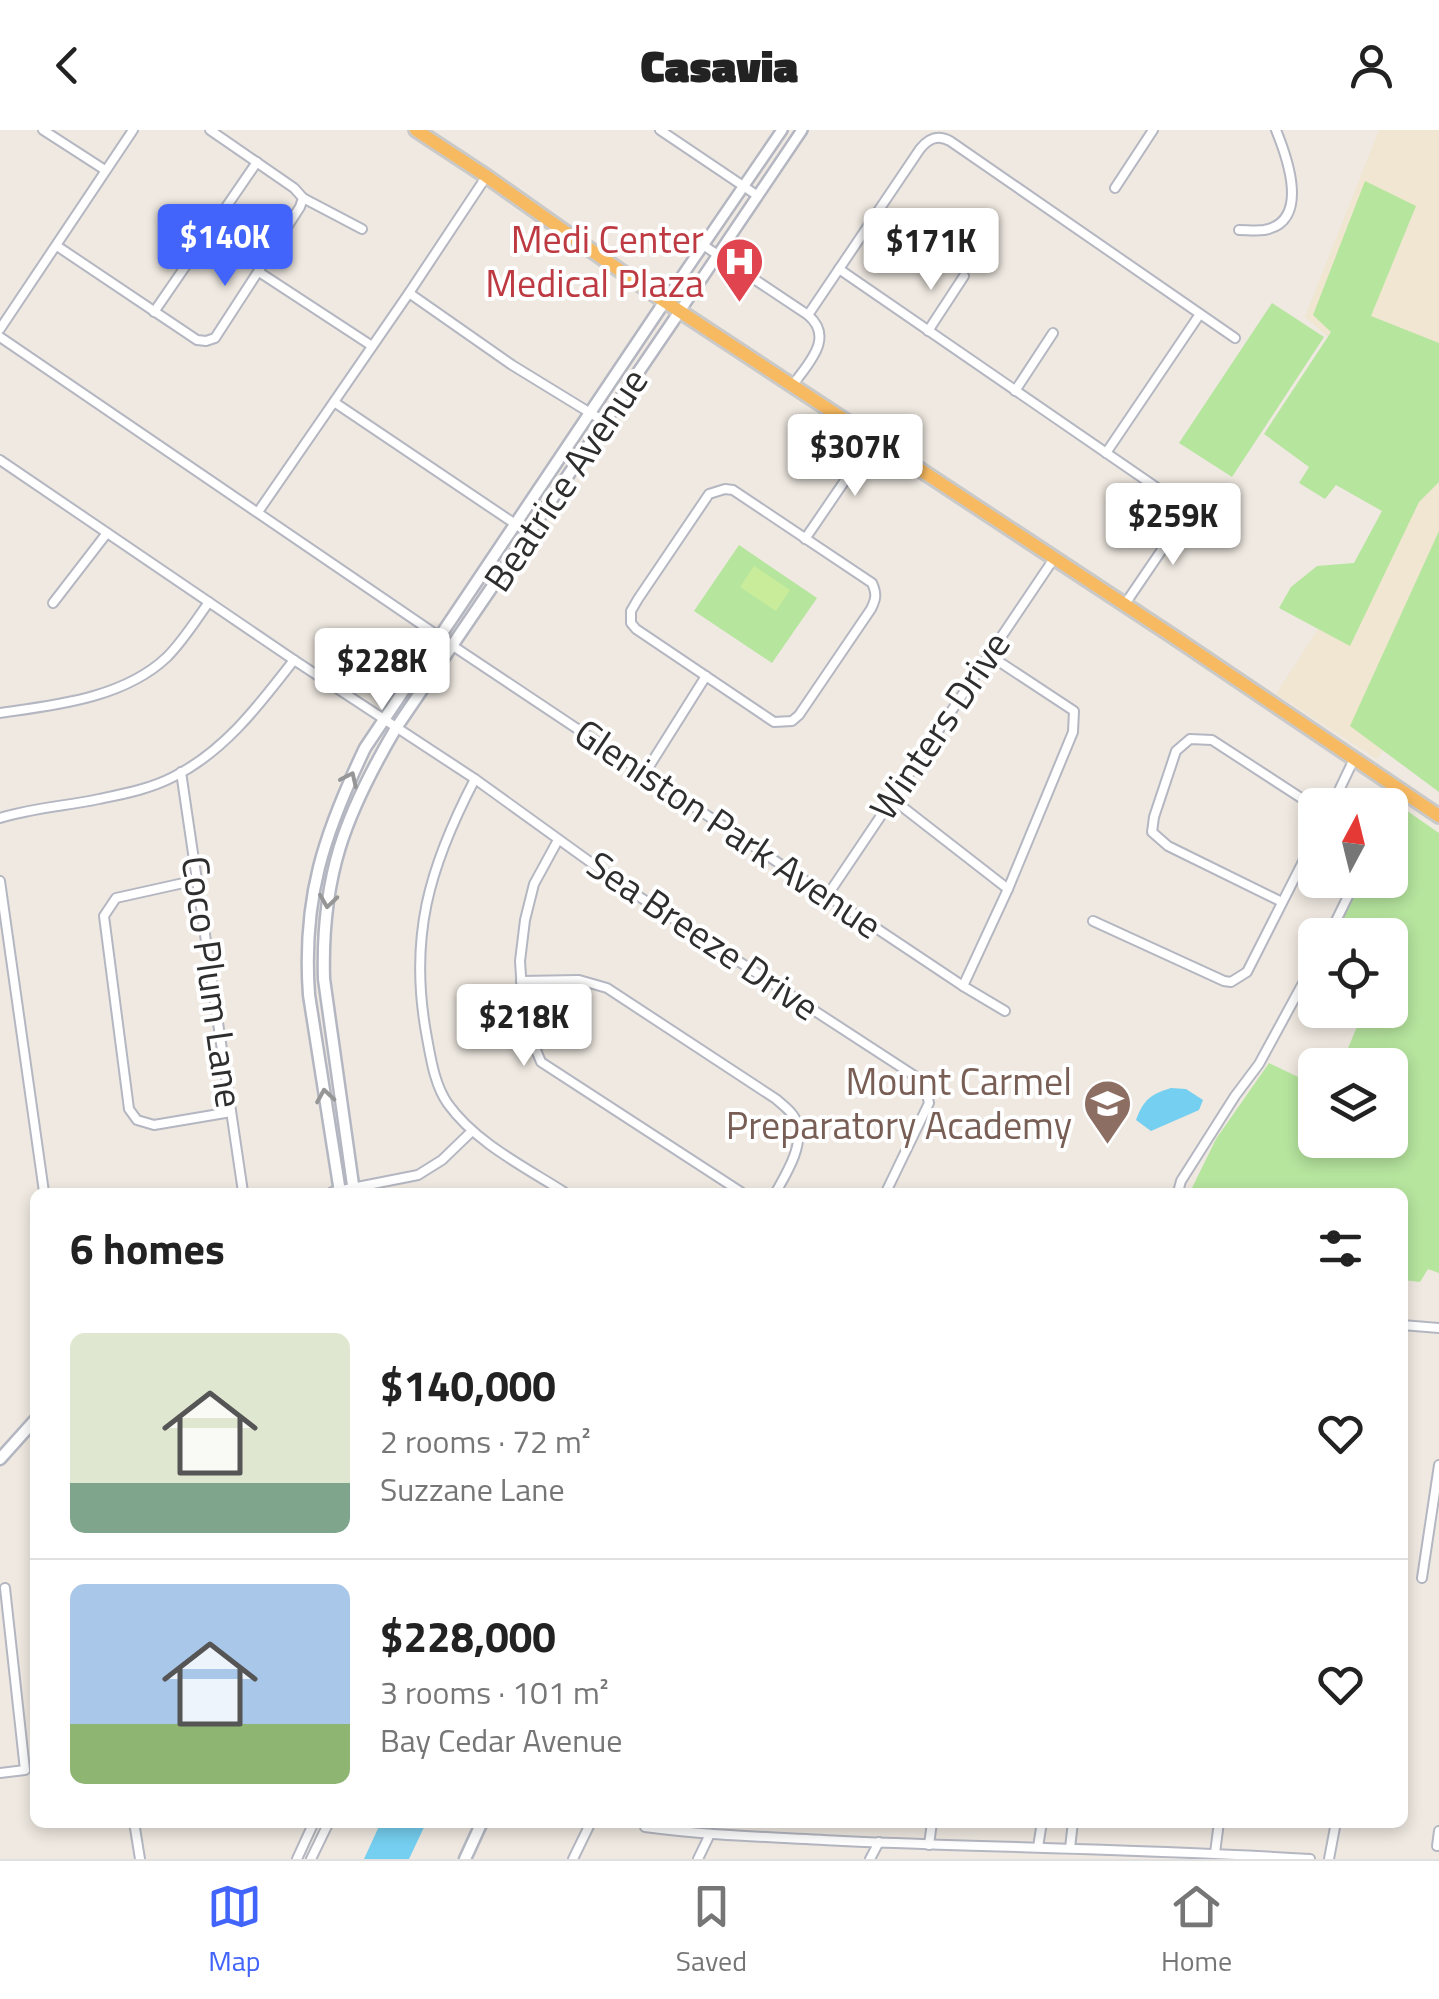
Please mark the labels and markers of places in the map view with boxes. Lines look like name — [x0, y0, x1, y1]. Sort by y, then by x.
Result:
pin: $140K — [155, 204, 295, 289]
pin: $171K — [861, 208, 1001, 293]
place label: Medi Center Medical Plaza — [485, 210, 704, 312]
hospital icon: Medi Center Medical Plaza — [713, 236, 765, 304]
pin: $307K — [785, 414, 925, 499]
pin: $259K — [1103, 483, 1243, 568]
pin: $228K — [312, 628, 452, 713]
pin: $218K — [454, 984, 594, 1069]
place label: Mount Carmel Preparatory Academy — [726, 1052, 1072, 1154]
school or university icon: Mount Carmel Preparatory Academy — [1081, 1078, 1133, 1146]

